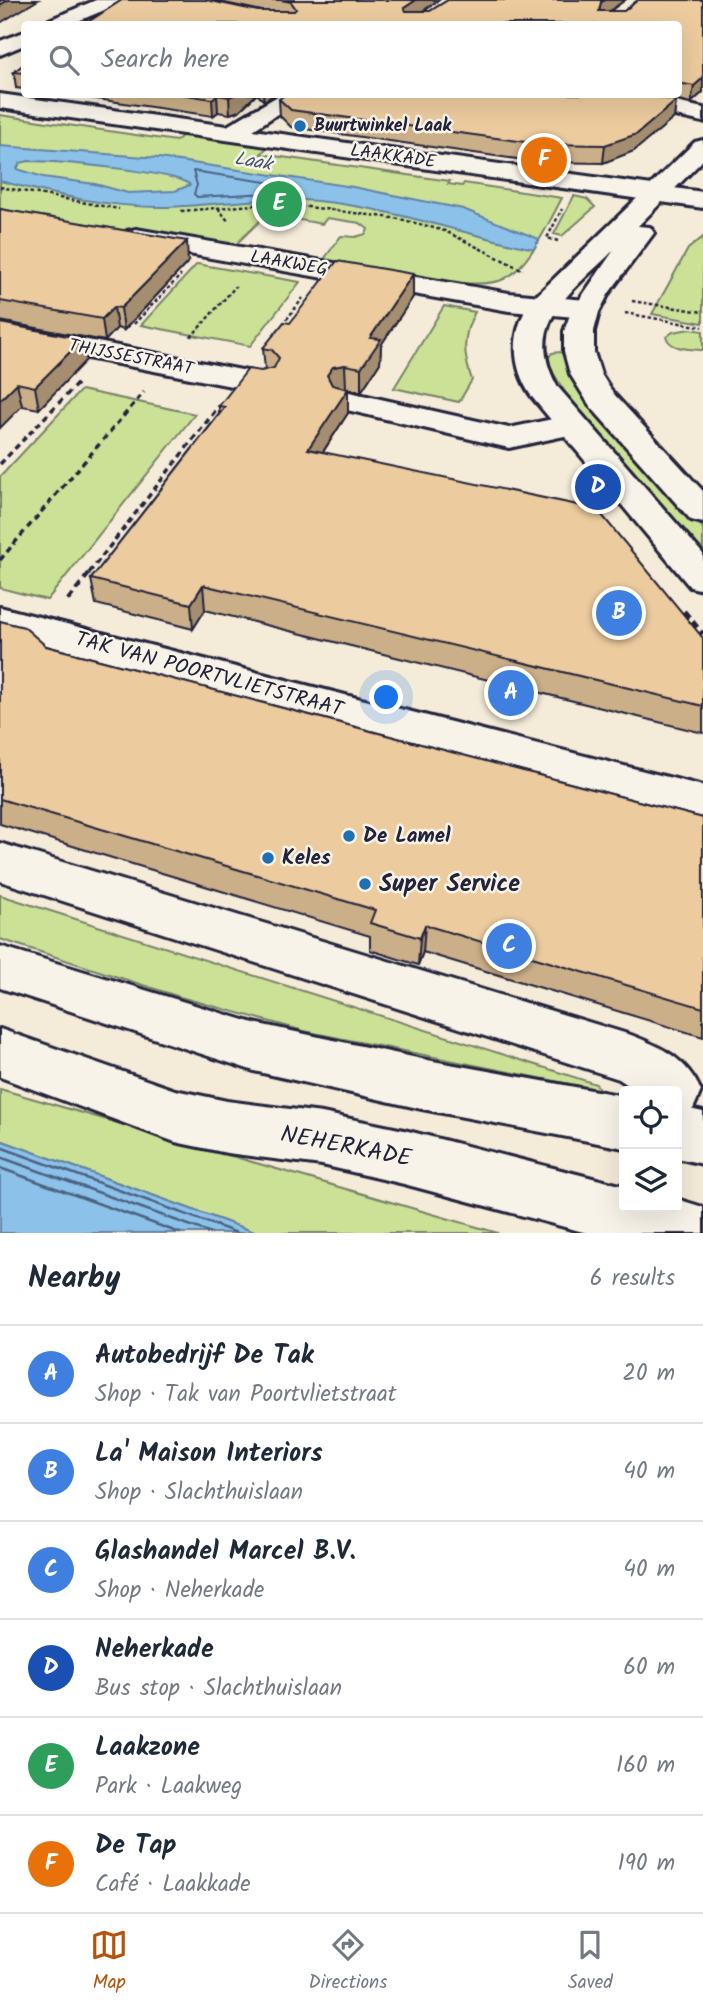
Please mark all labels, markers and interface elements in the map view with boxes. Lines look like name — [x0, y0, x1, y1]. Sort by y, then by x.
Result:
search box — [21, 21, 682, 98]
text: Search here — [101, 39, 229, 81]
icon: search — [45, 41, 83, 79]
place label: Buurtwinkel Laak — [314, 112, 452, 141]
marker: Buurtwinkel Laak — [292, 118, 308, 134]
pin: F — [521, 134, 567, 186]
street label: LAAKKADE — [348, 137, 438, 177]
water label: Laak — [232, 144, 277, 181]
pin: E — [256, 178, 302, 230]
street label: LAAKWEG — [248, 243, 330, 285]
street label: THIJSSESTRAAT — [66, 332, 197, 385]
pin: D — [575, 461, 621, 513]
pin: B — [596, 587, 642, 639]
street label: TAK VAN POORTVLIETSTRAAT — [71, 623, 348, 727]
pin: A — [488, 667, 534, 719]
your location — [369, 680, 403, 714]
place label: De Lamel — [363, 820, 451, 853]
marker: De Lamel — [341, 828, 357, 844]
place label: Keles — [282, 842, 331, 875]
marker: Keles — [260, 850, 276, 866]
place label: Super Service — [379, 865, 520, 904]
marker: Super Service — [357, 876, 373, 892]
pin: C — [486, 920, 532, 972]
map controls — [619, 1086, 682, 1212]
button: locate — [619, 1086, 682, 1149]
street label: NEHERKADE — [277, 1115, 416, 1179]
button: layers — [619, 1149, 682, 1212]
text: Nearby — [28, 1255, 120, 1303]
text: 6 results — [590, 1261, 675, 1297]
text: Autobedrijf De Tak — [95, 1335, 314, 1377]
text: A — [44, 1356, 58, 1392]
text: 20 m — [623, 1356, 675, 1392]
text: Shop · Tak van Poortvlietstraat — [95, 1377, 397, 1413]
text: La' Maison Interiors — [95, 1433, 323, 1475]
text: B — [44, 1454, 58, 1490]
text: 40 m — [623, 1454, 675, 1490]
text: Shop · Slachthuislaan — [95, 1475, 303, 1511]
text: Glashandel Marcel B.V. — [95, 1531, 356, 1573]
text: C — [44, 1552, 58, 1588]
text: 40 m — [623, 1552, 675, 1588]
text: Shop · Neherkade — [95, 1573, 264, 1609]
text: Neherkade — [95, 1629, 214, 1671]
text: D — [43, 1650, 59, 1686]
text: 60 m — [623, 1650, 675, 1686]
text: Bus stop · Slachthuislaan — [95, 1671, 342, 1707]
text: Laakzone — [95, 1727, 200, 1769]
text: E — [45, 1748, 57, 1784]
text: 160 m — [616, 1748, 675, 1784]
text: Park · Laakweg — [95, 1769, 242, 1805]
text: De Tap — [95, 1825, 176, 1867]
text: F — [45, 1846, 57, 1882]
text: 190 m — [618, 1846, 675, 1882]
text: Café · Laakkade — [95, 1867, 251, 1903]
tab: Map — [90, 1926, 128, 1998]
tab: Directions — [309, 1926, 387, 1998]
tab: Saved — [568, 1926, 613, 1998]

